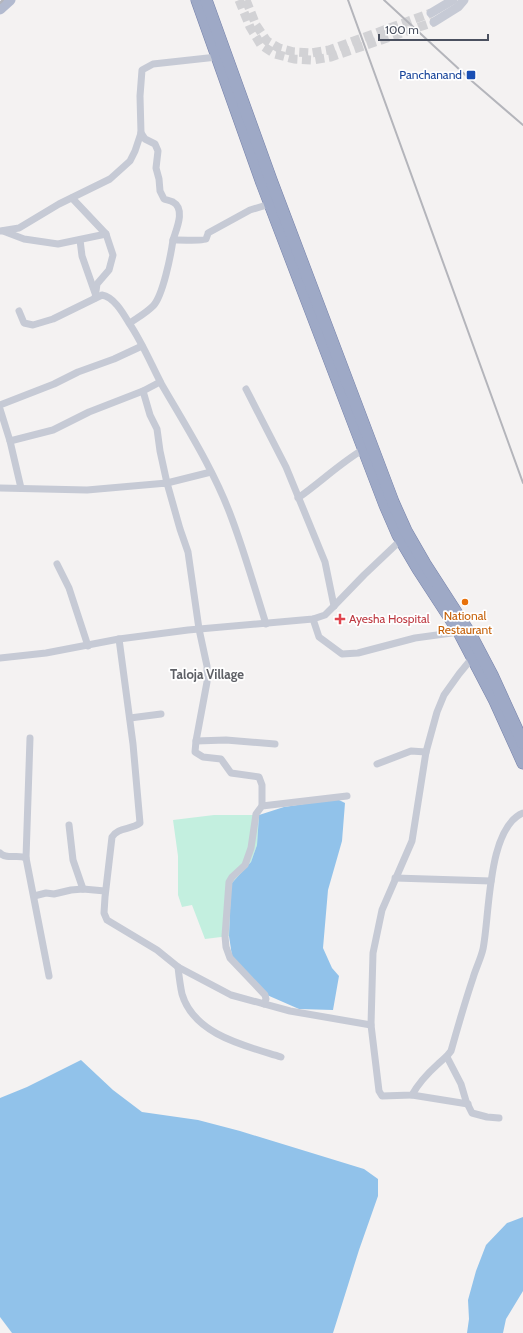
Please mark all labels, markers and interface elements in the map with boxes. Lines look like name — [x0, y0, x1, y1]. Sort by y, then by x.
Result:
scale bar — [379, 16, 488, 42]
text: 100 m — [385, 22, 419, 37]
place label: Panchanand — [399, 67, 462, 82]
marker: Panchanand — [465, 69, 477, 81]
marker: National Restaurant — [460, 597, 470, 607]
place label: National Restaurant — [438, 608, 492, 637]
place label: Ayesha Hospital — [349, 611, 430, 626]
marker: Ayesha Hospital — [334, 613, 346, 625]
district label: Taloja Village — [170, 666, 244, 682]

